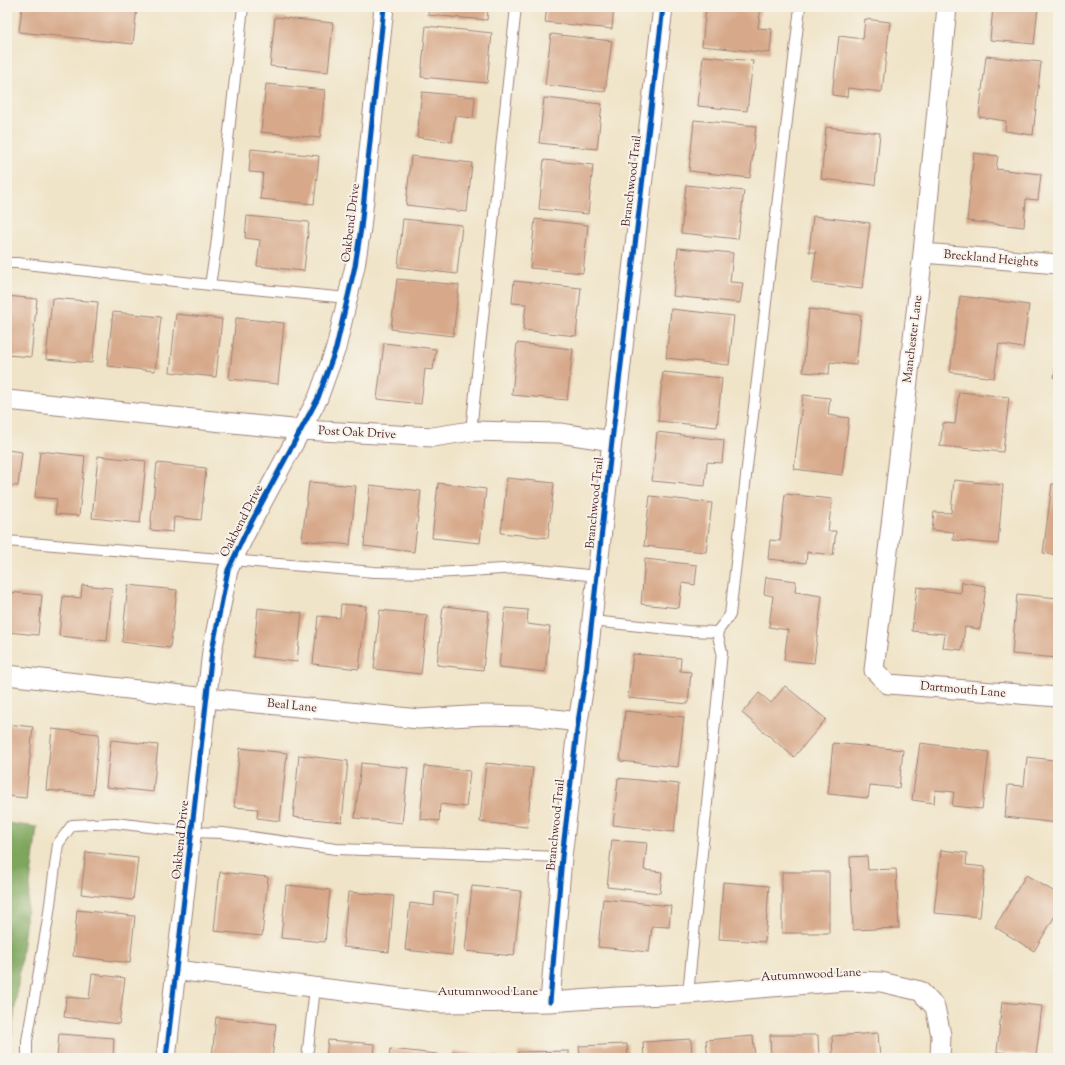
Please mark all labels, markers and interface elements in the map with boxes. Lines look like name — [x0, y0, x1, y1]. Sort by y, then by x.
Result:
street label: Branchwood Trail — [617, 134, 647, 228]
street label: Oakbend Drive — [337, 182, 365, 264]
street label: Breckland Heights — [943, 246, 1039, 272]
street label: Manchester Lane — [899, 294, 927, 384]
street label: Post Oak Drive — [318, 422, 397, 444]
street label: Branchwood Trail — [581, 456, 609, 550]
street label: Oakbend Drive — [216, 481, 268, 561]
street label: Dartmouth Lane — [919, 677, 1007, 703]
street label: Beal Lane — [266, 694, 318, 718]
street label: Branchwood Trail — [542, 778, 570, 872]
street label: Oakbend Drive — [168, 799, 194, 880]
street label: Autumnwood Lane — [760, 963, 862, 987]
street label: Autumnwood Lane — [438, 983, 539, 1001]

